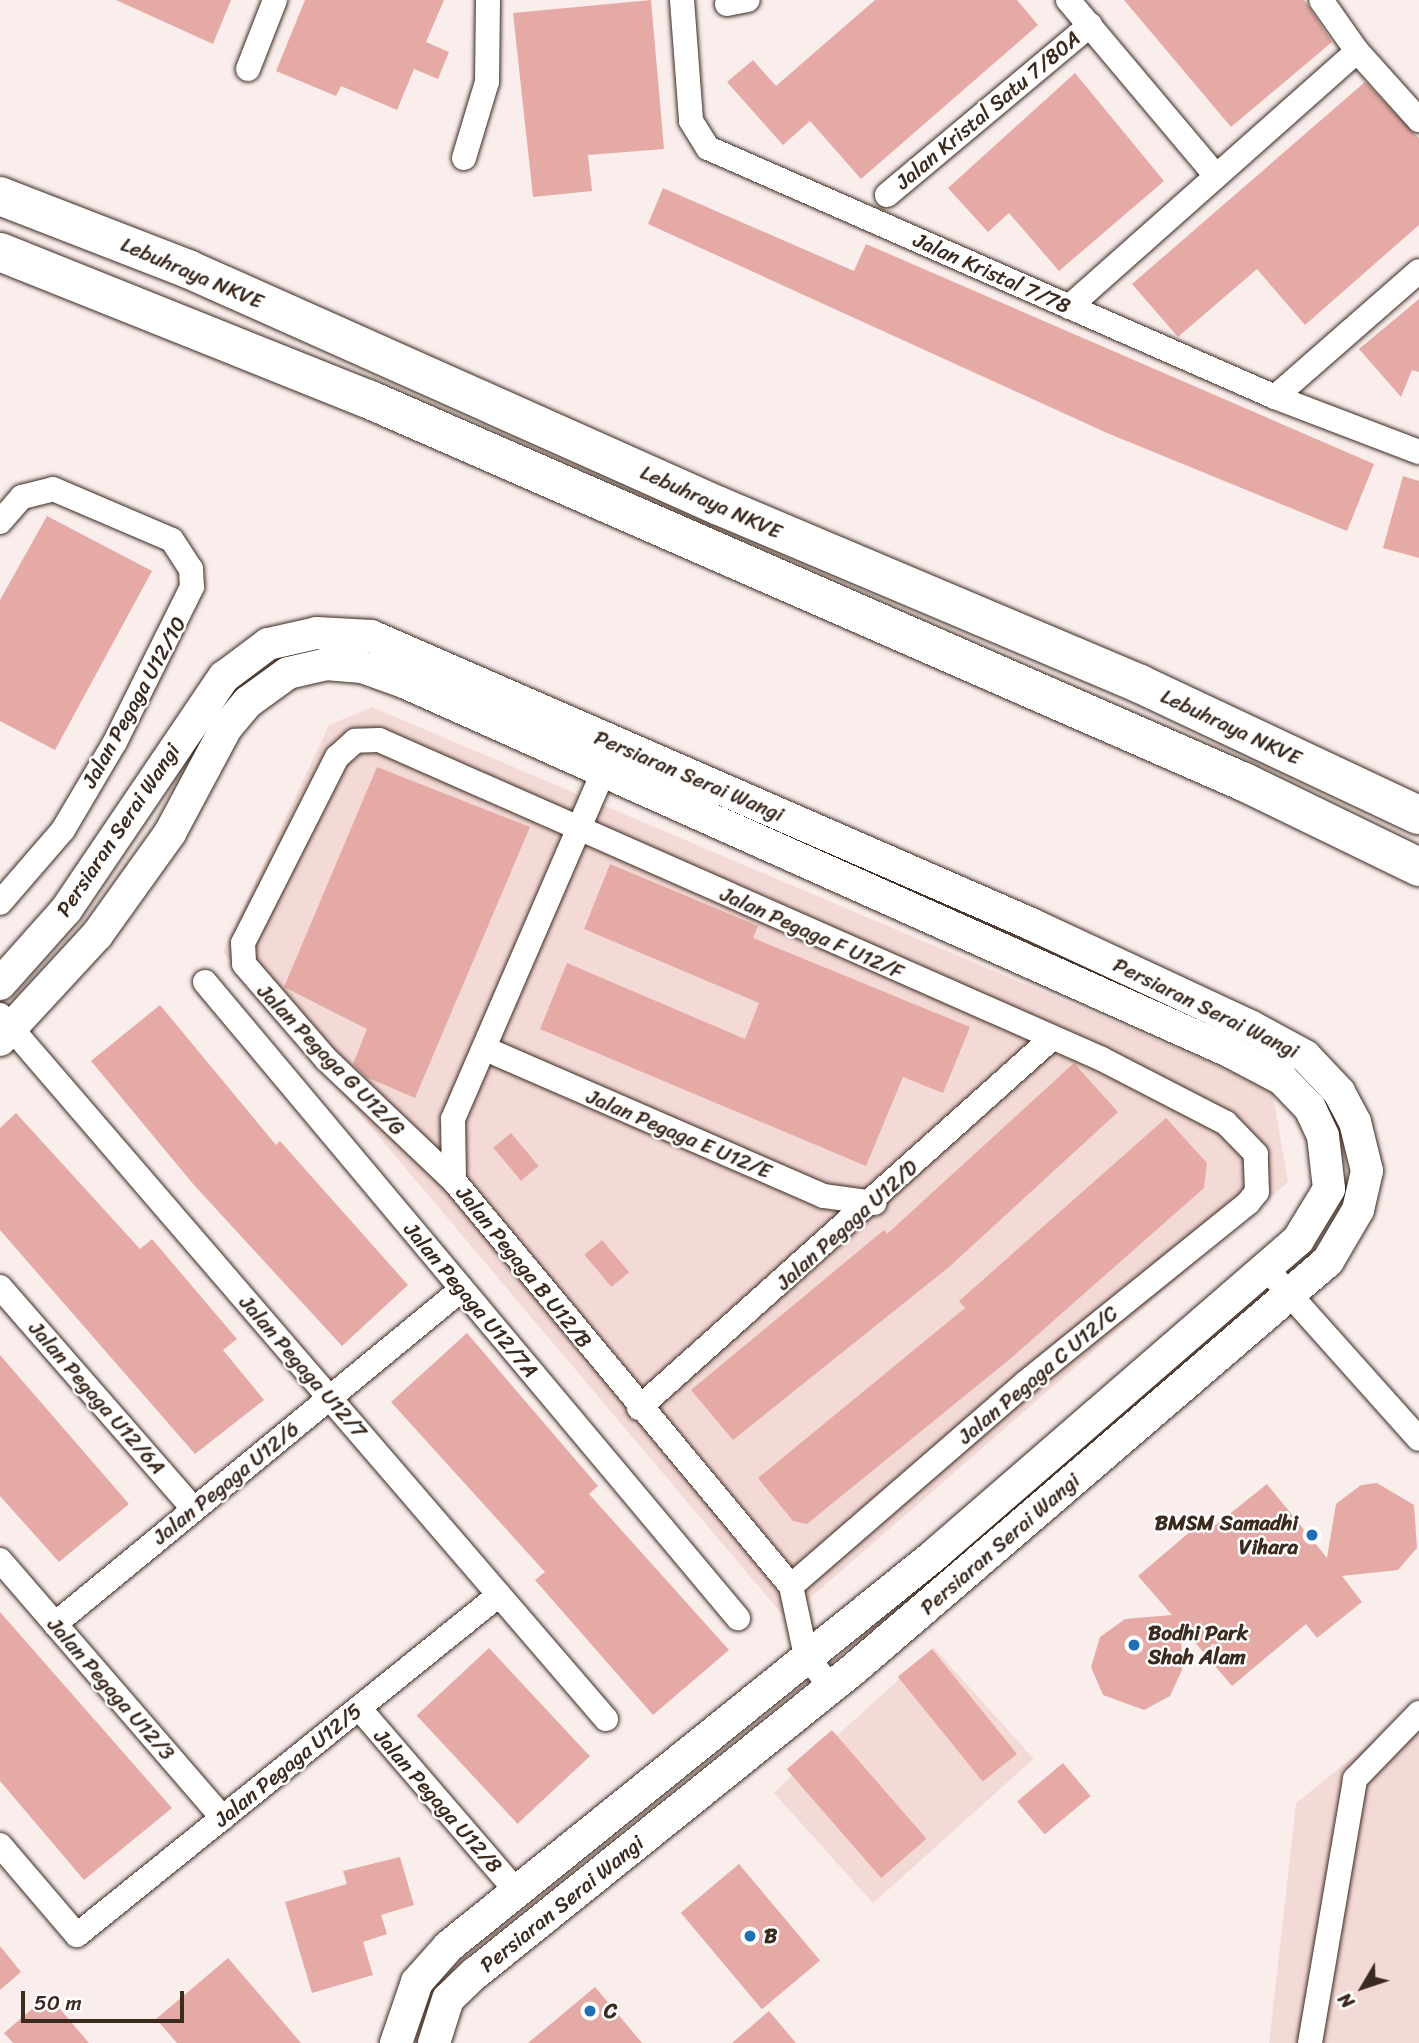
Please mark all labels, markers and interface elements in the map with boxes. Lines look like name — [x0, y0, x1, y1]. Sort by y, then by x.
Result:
street label: Jalan Kristal Satu 7/80A — [891, 26, 1085, 194]
street label: Jalan Kristal 7/78 — [910, 227, 1074, 319]
street label: Lebuhraya NKVE — [117, 232, 267, 314]
street label: Lebuhraya NKVE — [637, 460, 785, 544]
street label: Jalan Pegaga U12/10 — [76, 612, 192, 792]
street label: Lebuhraya NKVE — [1157, 684, 1305, 770]
street label: Persiaran Serai Wangi — [591, 725, 787, 827]
street label: Persiaran Serai Wangi — [51, 739, 185, 921]
street label: Jalan Pegaga F U12/F — [716, 881, 908, 985]
street label: Persiaran Serai Wangi — [1109, 952, 1303, 1064]
street label: Jalan Pegaga G U12/G — [252, 979, 410, 1141]
street label: Jalan Pegaga E U12/E — [582, 1083, 776, 1185]
street label: Jalan Pegaga U12/D — [771, 1154, 923, 1296]
street label: Jalan Pegaga B U12/B — [451, 1180, 597, 1354]
street label: Jalan Pegaga U12/7A — [398, 1217, 544, 1383]
street label: Jalan Pegaga U12/7 — [234, 1290, 372, 1444]
street label: Jalan Pegaga C U12/C — [952, 1300, 1124, 1450]
street label: Jalan Pegaga U12/6A — [23, 1316, 171, 1480]
street label: Jalan Pegaga U12/6 — [147, 1416, 305, 1550]
street label: Persiaran Serai Wangi — [915, 1468, 1085, 1620]
place label: BMSM Samadhi Vihara — [1155, 1510, 1298, 1560]
marker: BMSM Samadhi Vihara — [1304, 1527, 1320, 1543]
street label: Jalan Pegaga U12/3 — [42, 1612, 180, 1766]
place label: Bodhi Park Shah Alam — [1148, 1620, 1248, 1670]
marker: Bodhi Park Shah Alam — [1126, 1637, 1142, 1653]
street label: Jalan Pegaga U12/5 — [209, 1698, 367, 1832]
street label: Jalan Pegaga U12/8 — [368, 1724, 508, 1878]
street label: Persiaran Serai Wangi — [475, 1830, 649, 1978]
place label: B — [764, 1923, 777, 1949]
marker: B — [742, 1928, 758, 1944]
north arrow — [1328, 1952, 1398, 2022]
scale bar — [24, 1976, 187, 2020]
text: 50 m — [34, 1984, 82, 2022]
text: N — [1329, 1985, 1363, 2016]
place label: C — [604, 1998, 617, 2024]
marker: C — [582, 2003, 598, 2019]

